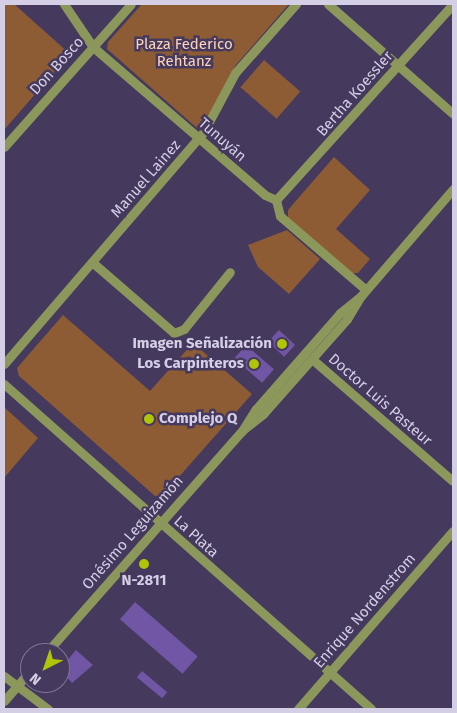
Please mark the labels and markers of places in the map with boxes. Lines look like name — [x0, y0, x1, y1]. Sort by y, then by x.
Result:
place label: Imagen Señalización — [132, 335, 272, 353]
marker: Imagen Señalización — [276, 338, 288, 350]
place label: Los Carpinteros — [137, 355, 244, 373]
marker: Los Carpinteros — [248, 358, 260, 370]
place label: Complejo Q — [159, 410, 237, 428]
marker: Complejo Q — [143, 413, 155, 425]
marker: N-2811 — [138, 558, 150, 570]
place label: N-2811 — [122, 572, 166, 590]

